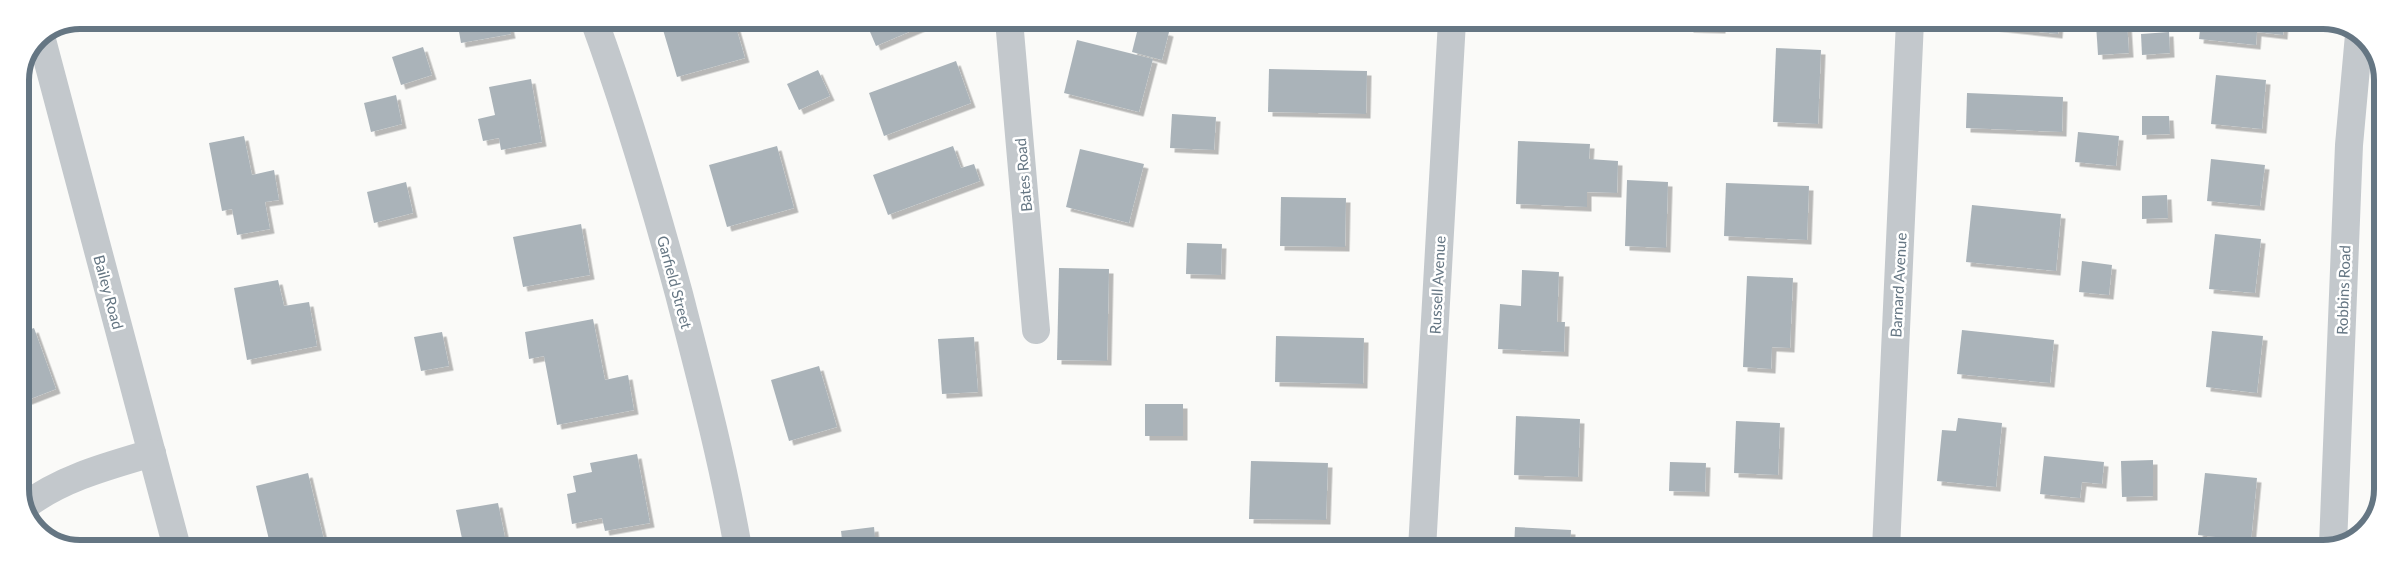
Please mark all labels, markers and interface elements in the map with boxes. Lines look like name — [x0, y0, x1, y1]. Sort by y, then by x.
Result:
street label: Bates Road — [1011, 137, 1035, 213]
street label: Barnard Avenue — [1886, 232, 1910, 338]
street label: Garfield Street — [654, 233, 696, 331]
street label: Russell Avenue — [1425, 235, 1449, 335]
street label: Robbins Road — [2332, 245, 2354, 335]
street label: Bailey Road — [90, 253, 128, 331]

